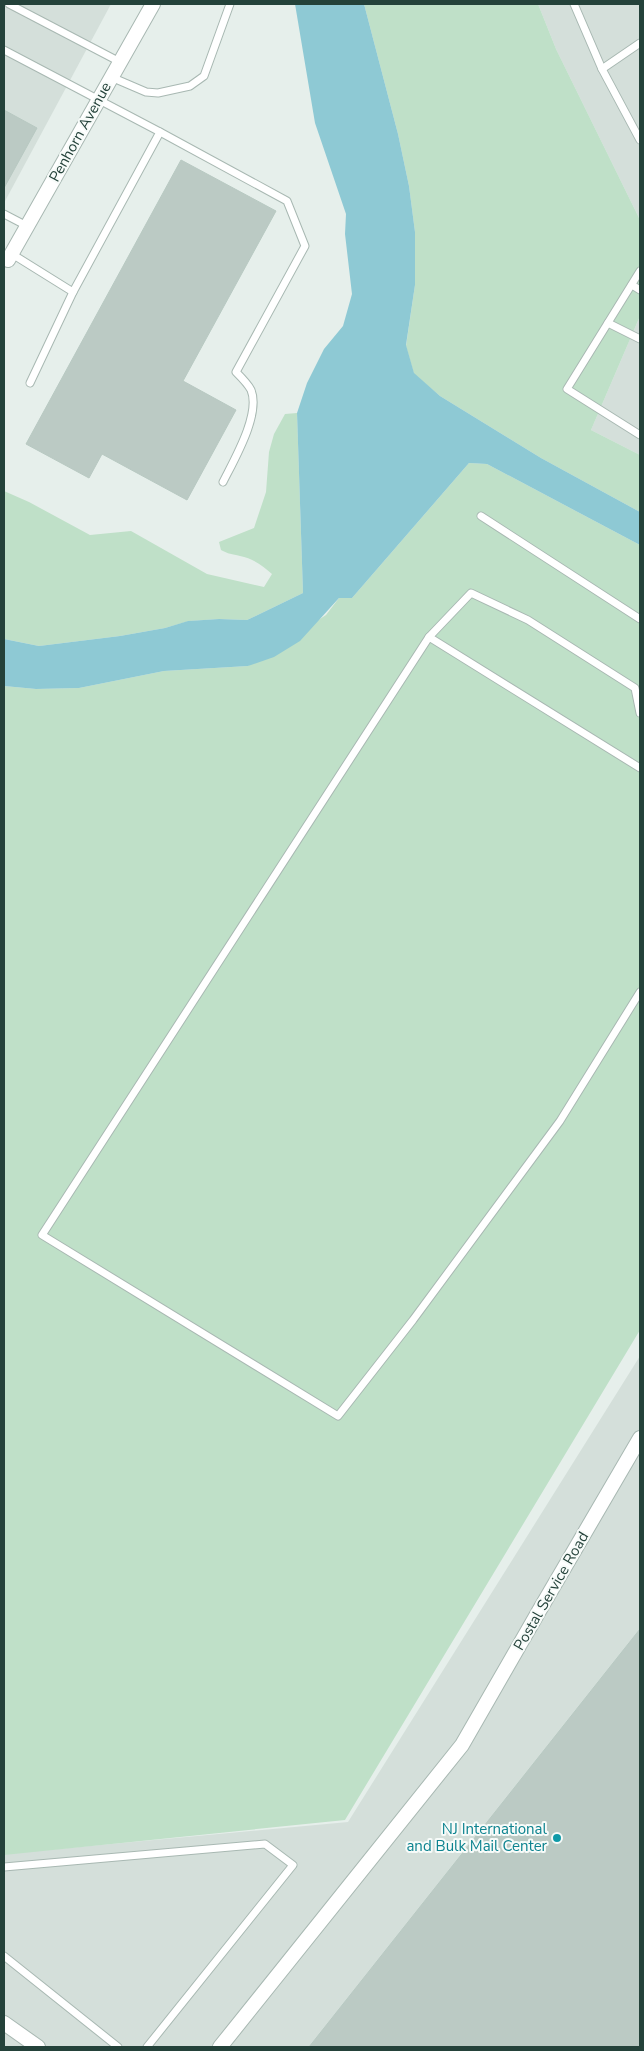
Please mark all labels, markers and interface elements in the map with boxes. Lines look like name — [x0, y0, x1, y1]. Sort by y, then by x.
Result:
street label: Penhorn Avenue — [44, 78, 116, 186]
street label: Postal Service Road — [509, 1528, 593, 1654]
place label: NJ International and Bulk Mail Center — [406, 1819, 548, 1856]
marker: NJ International and Bulk Mail Center — [551, 1832, 563, 1844]

